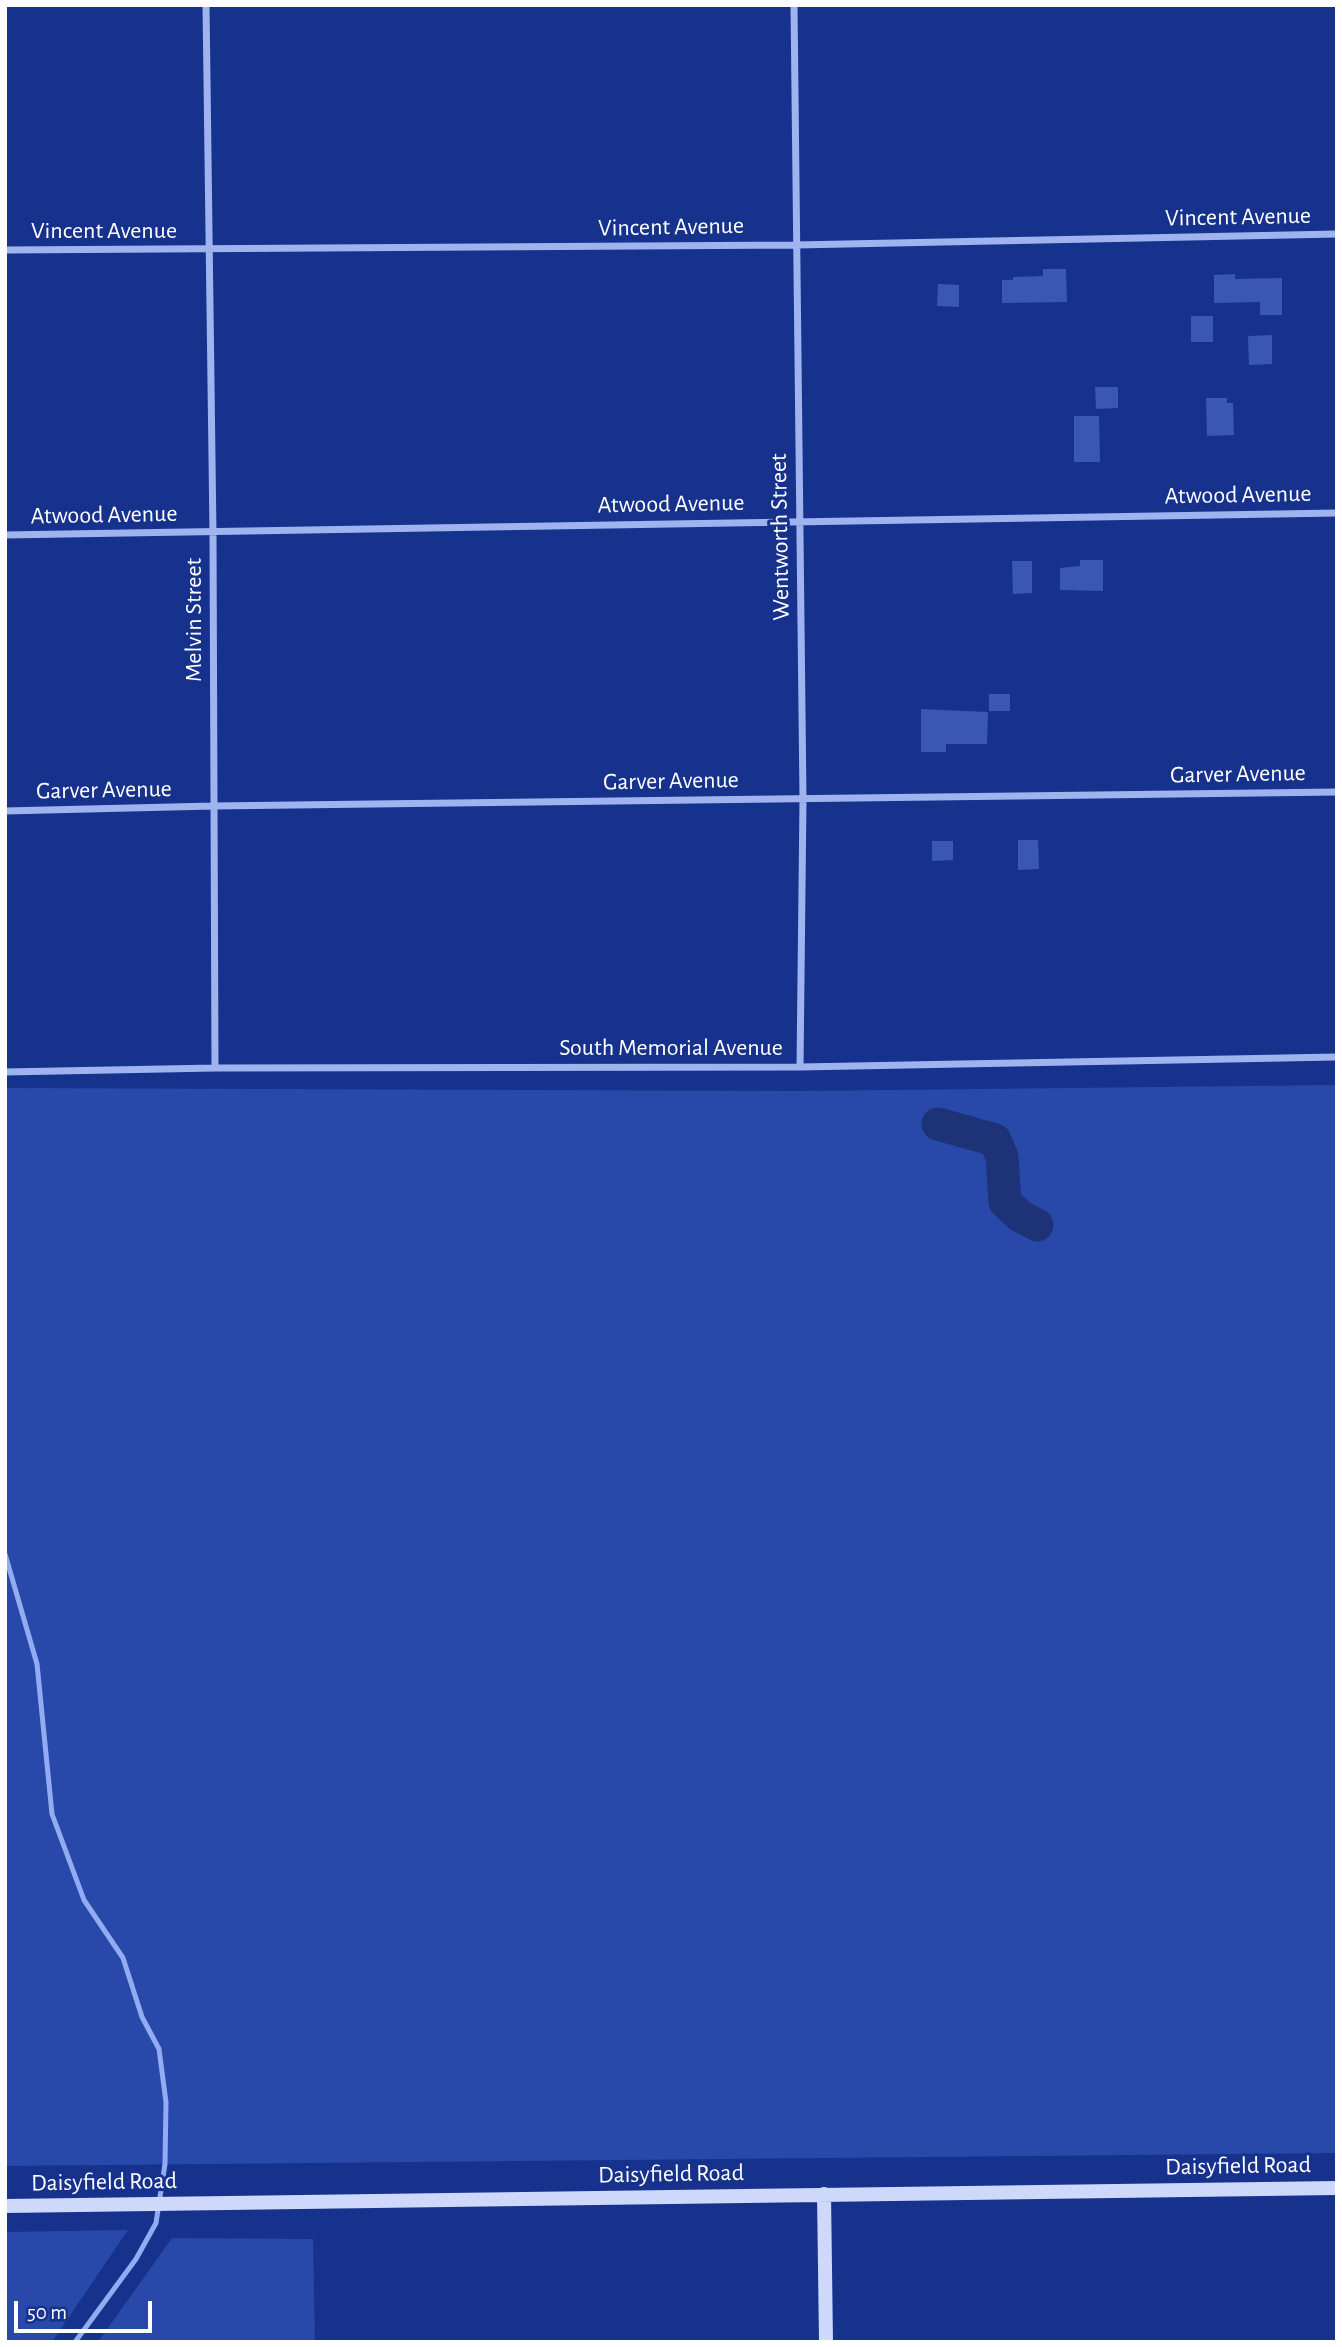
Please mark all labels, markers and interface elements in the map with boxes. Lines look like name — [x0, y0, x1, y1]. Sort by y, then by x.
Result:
street label: Vincent Avenue — [1165, 201, 1311, 233]
street label: Vincent Avenue — [598, 211, 744, 243]
street label: Vincent Avenue — [31, 217, 177, 245]
street label: Wentworth Street — [764, 453, 796, 621]
street label: Atwood Avenue — [1164, 479, 1312, 511]
street label: Atwood Avenue — [597, 488, 745, 520]
street label: Atwood Avenue — [30, 499, 178, 531]
street label: Melvin Street — [180, 558, 208, 682]
street label: Garver Avenue — [1170, 758, 1306, 790]
street label: Garver Avenue — [603, 765, 739, 797]
street label: Garver Avenue — [36, 774, 172, 806]
street label: South Memorial Avenue — [559, 1034, 783, 1062]
street label: Daisyfield Road — [1165, 2150, 1311, 2182]
street label: Daisyfield Road — [598, 2158, 744, 2190]
street label: Daisyfield Road — [31, 2166, 177, 2198]
scale bar — [18, 2288, 156, 2332]
text: 50 m — [27, 2302, 67, 2323]

